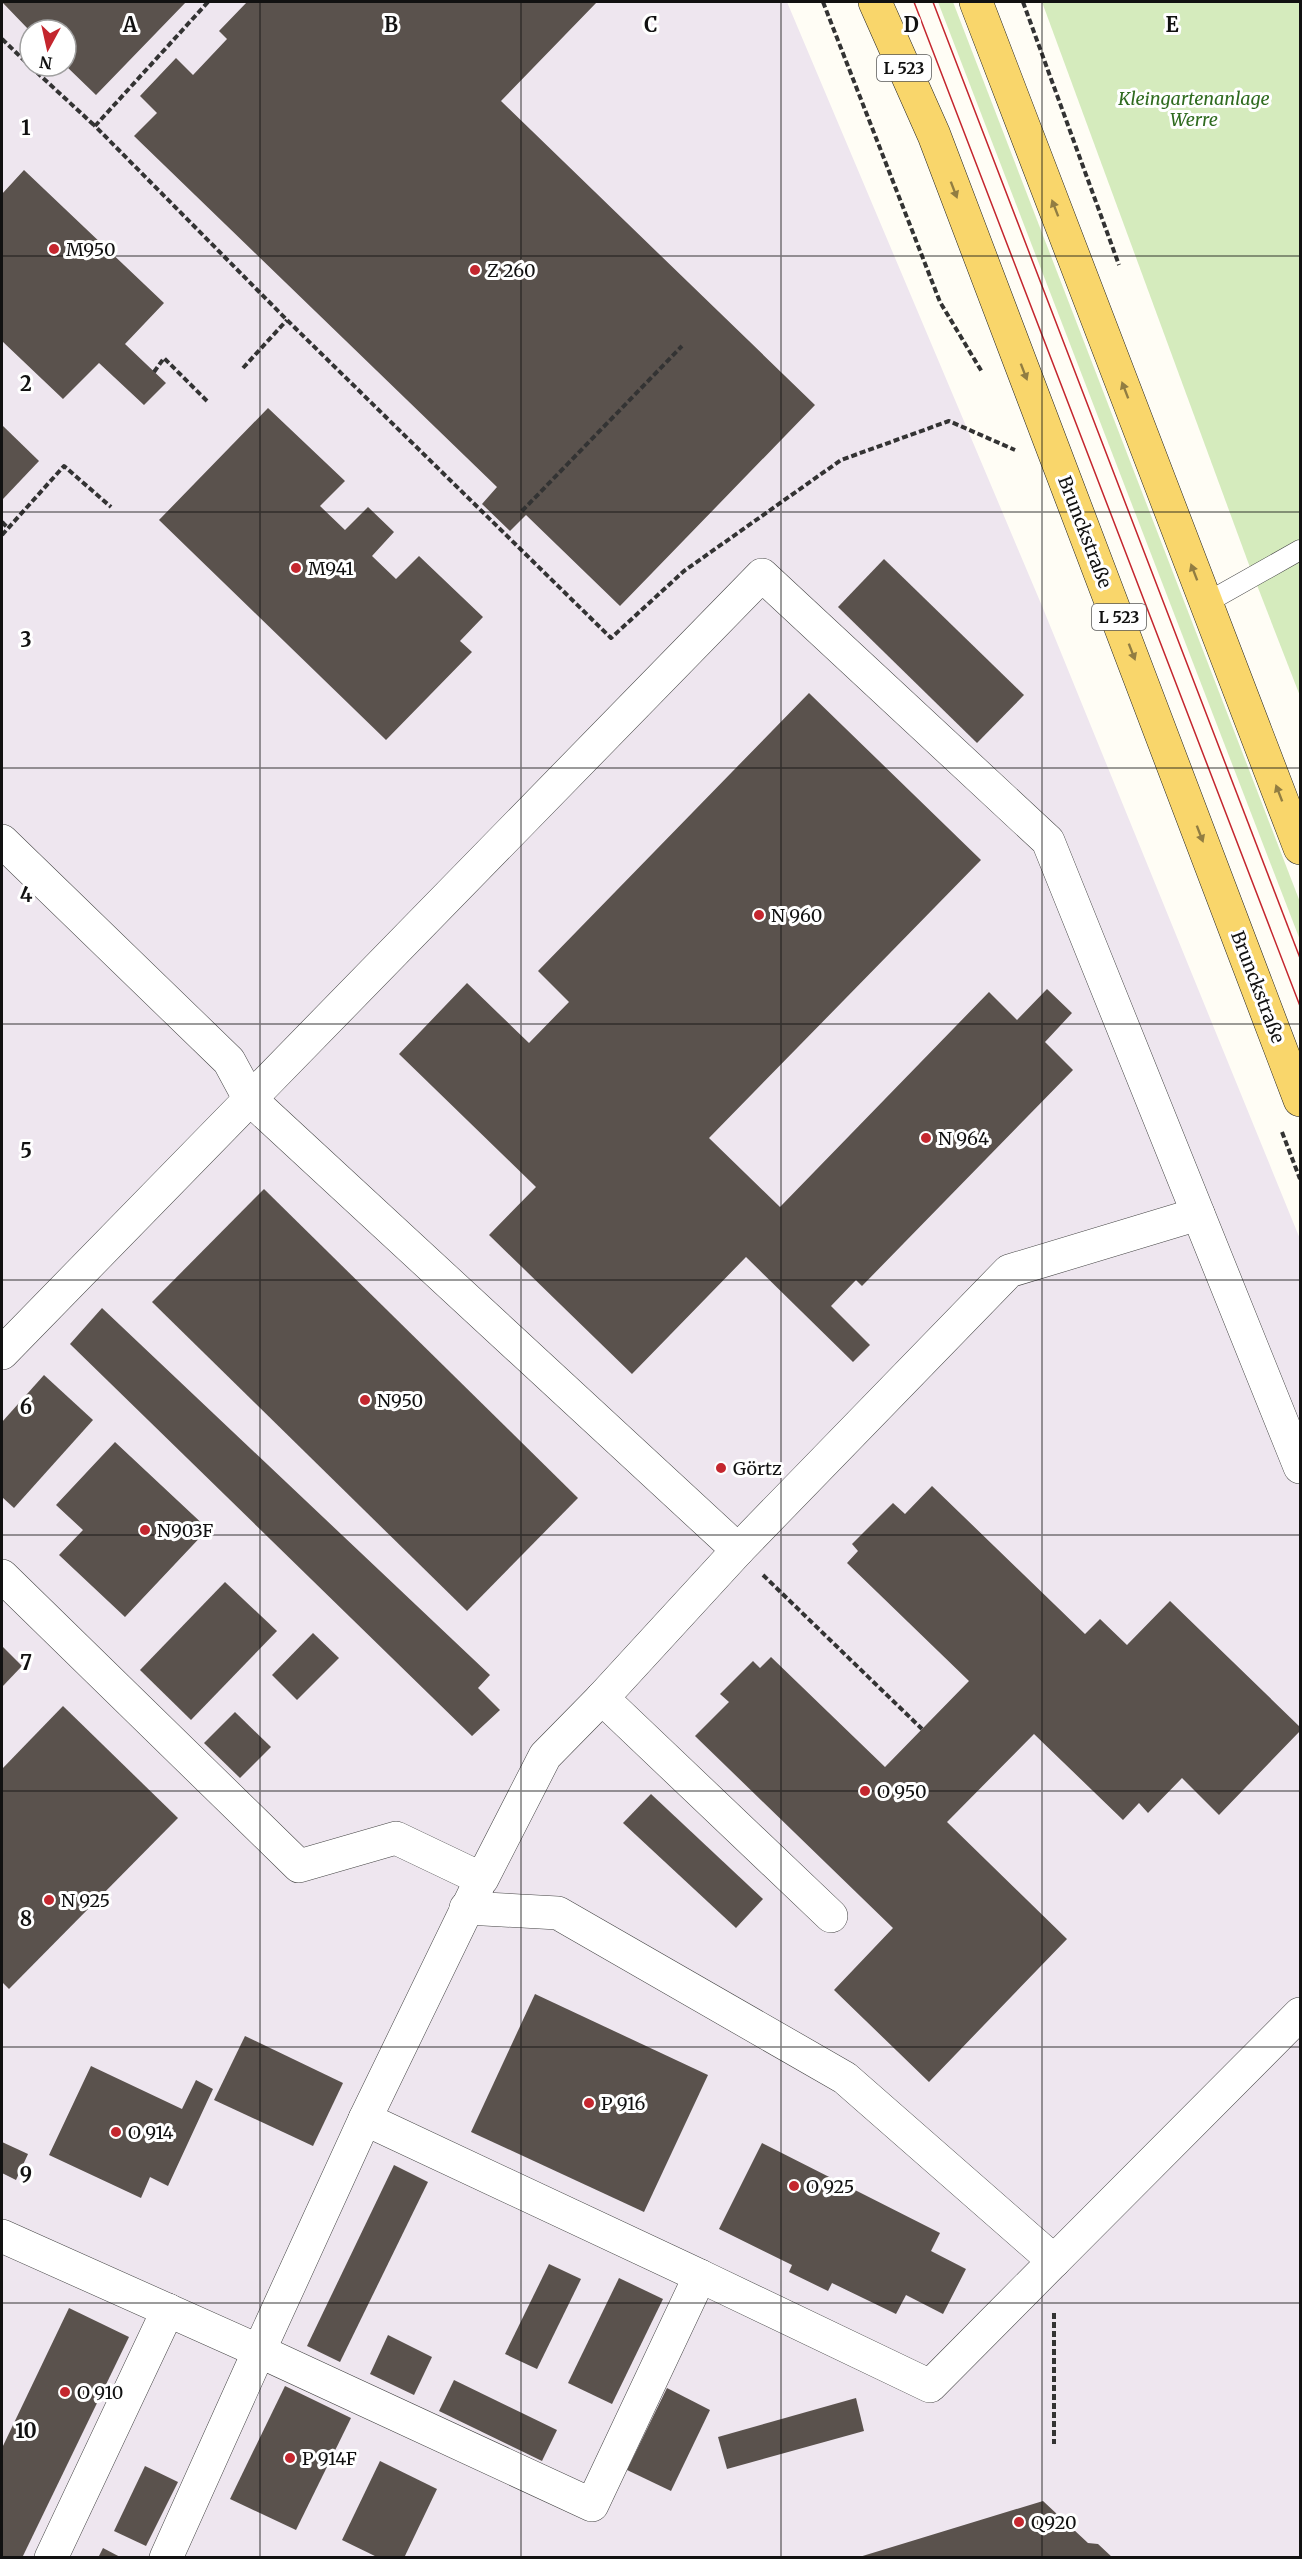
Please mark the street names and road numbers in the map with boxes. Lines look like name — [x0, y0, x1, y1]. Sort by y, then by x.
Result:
road number: L 523 — [877, 55, 931, 81]
street label: Brunckstraße — [1053, 473, 1117, 591]
road number: L 523 — [1092, 604, 1146, 630]
street label: Brunckstraße — [1226, 928, 1290, 1046]

